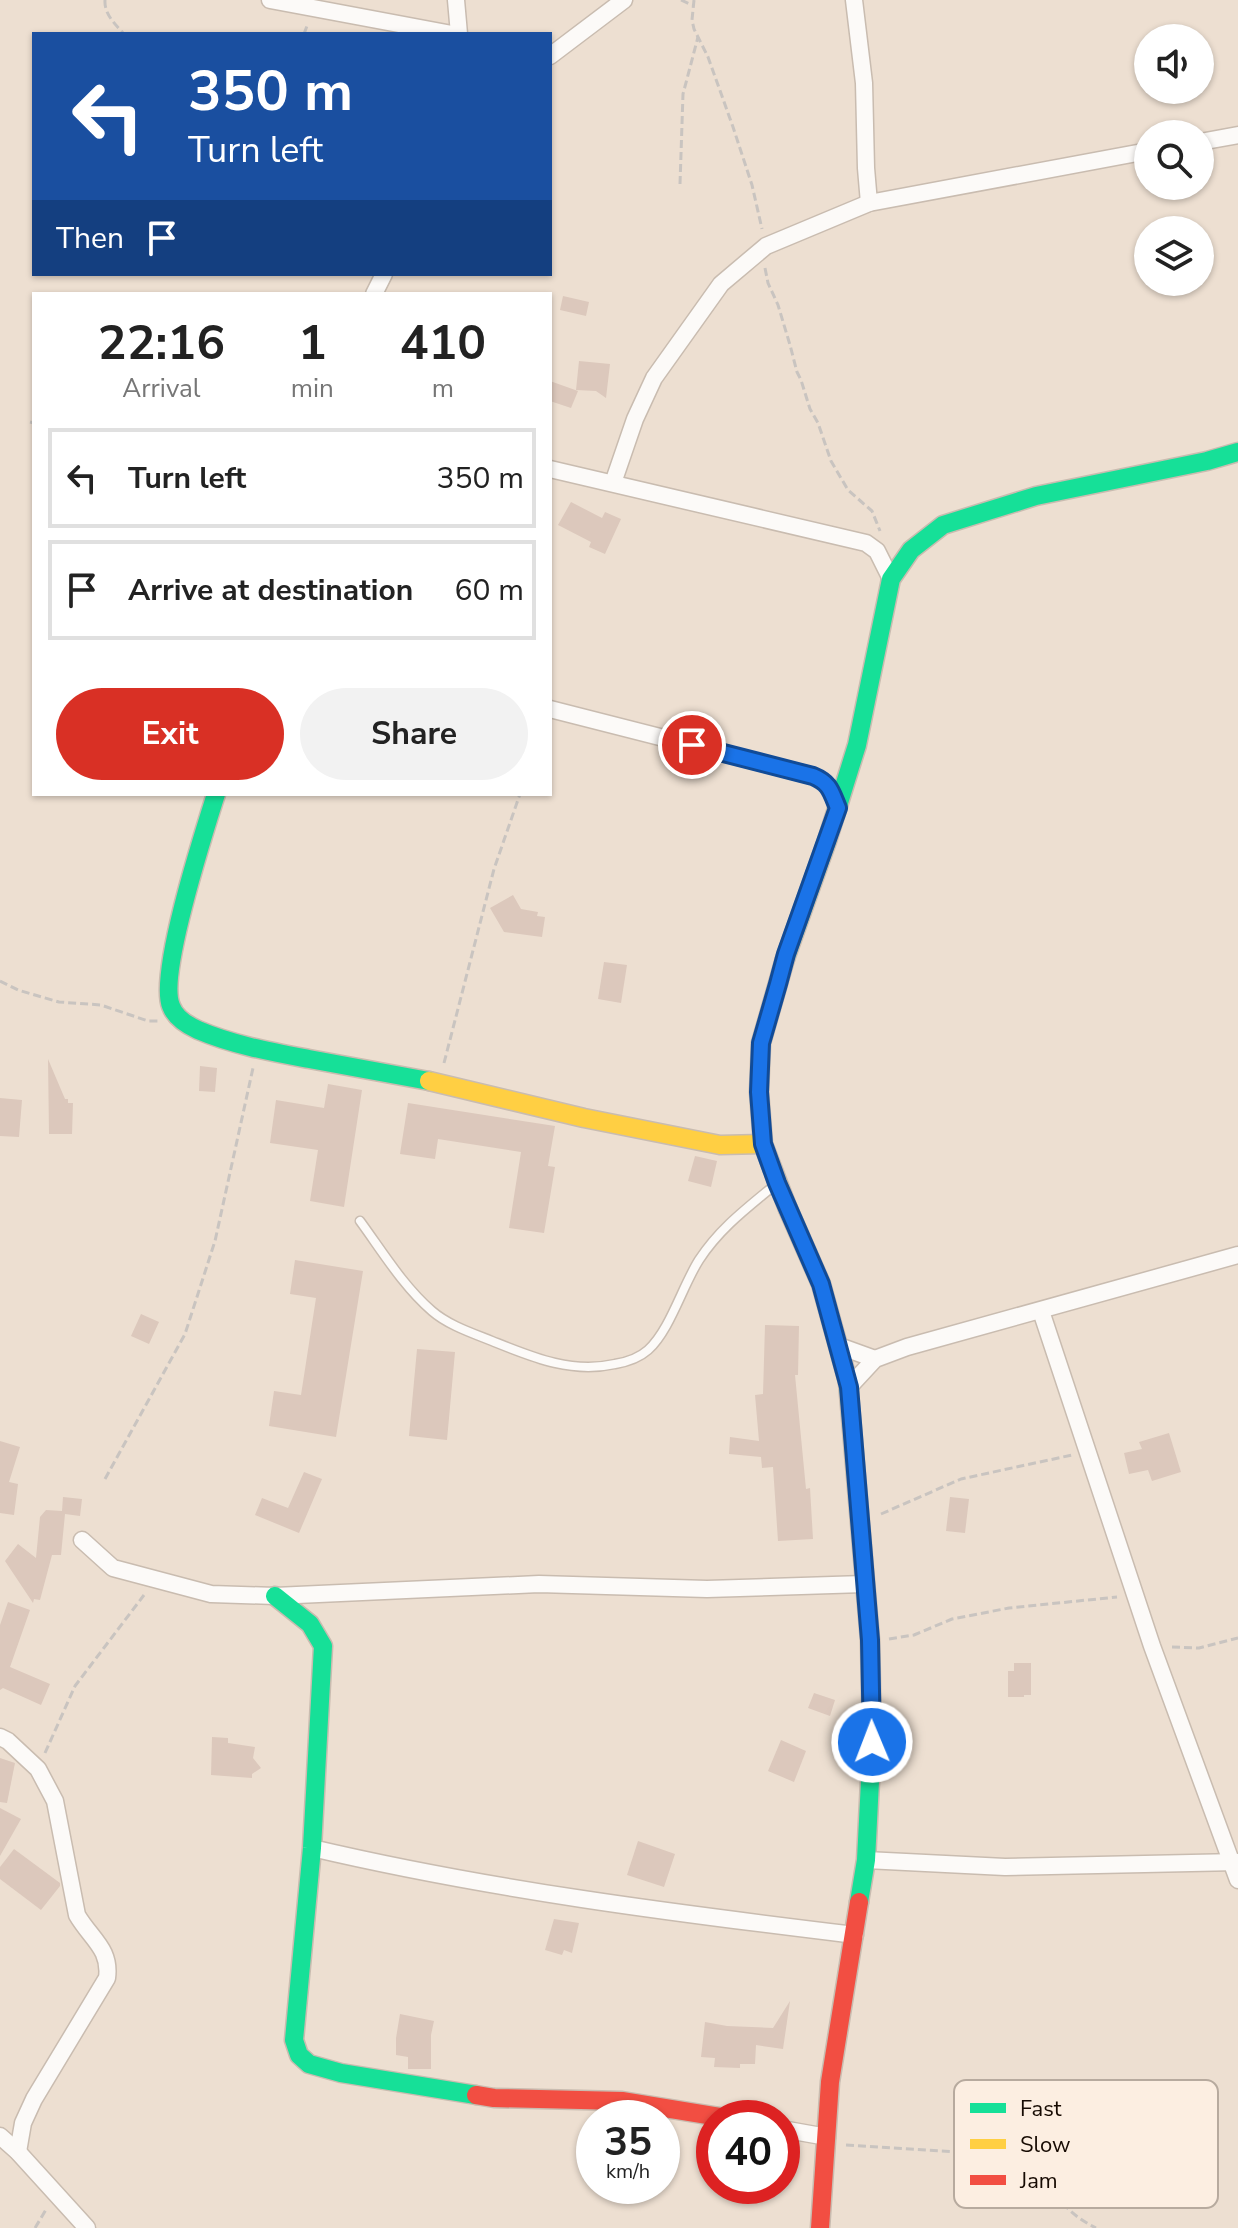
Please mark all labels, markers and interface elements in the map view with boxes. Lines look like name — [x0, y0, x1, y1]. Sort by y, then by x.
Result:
map controls — [1134, 24, 1214, 296]
button: sound — [1134, 24, 1214, 104]
text: 350 m — [188, 53, 353, 130]
icon: left — [56, 64, 160, 168]
button: search — [1134, 120, 1214, 200]
text: Turn left — [188, 126, 323, 175]
icon: arrive — [140, 216, 184, 260]
button: layers — [1134, 216, 1214, 296]
text: Then — [56, 218, 124, 259]
text: 22:16 — [98, 310, 225, 376]
text: 1 — [298, 310, 327, 376]
text: 410 — [400, 310, 486, 376]
text: Arrival — [122, 371, 201, 406]
text: min — [291, 371, 334, 406]
text: m — [432, 371, 454, 406]
icon: left — [60, 456, 104, 500]
text: Turn left — [128, 458, 246, 499]
text: 350 m — [437, 458, 524, 499]
icon: arrive — [60, 568, 104, 612]
text: Arrive at destination — [128, 570, 413, 611]
text: 60 m — [455, 570, 524, 611]
button: Exit — [56, 688, 284, 780]
button: Share — [300, 688, 528, 780]
pin — [658, 711, 726, 779]
icon: arrive — [670, 723, 714, 767]
position arrow — [830, 1700, 914, 1784]
legend — [954, 2080, 1218, 2208]
text: Fast — [1020, 2094, 1062, 2124]
speed limit sign: 40 — [696, 2100, 800, 2204]
text: 35 — [604, 2115, 652, 2169]
text: Slow — [1020, 2130, 1071, 2160]
text: km/h — [606, 2158, 650, 2185]
text: Jam — [1019, 2166, 1058, 2196]

